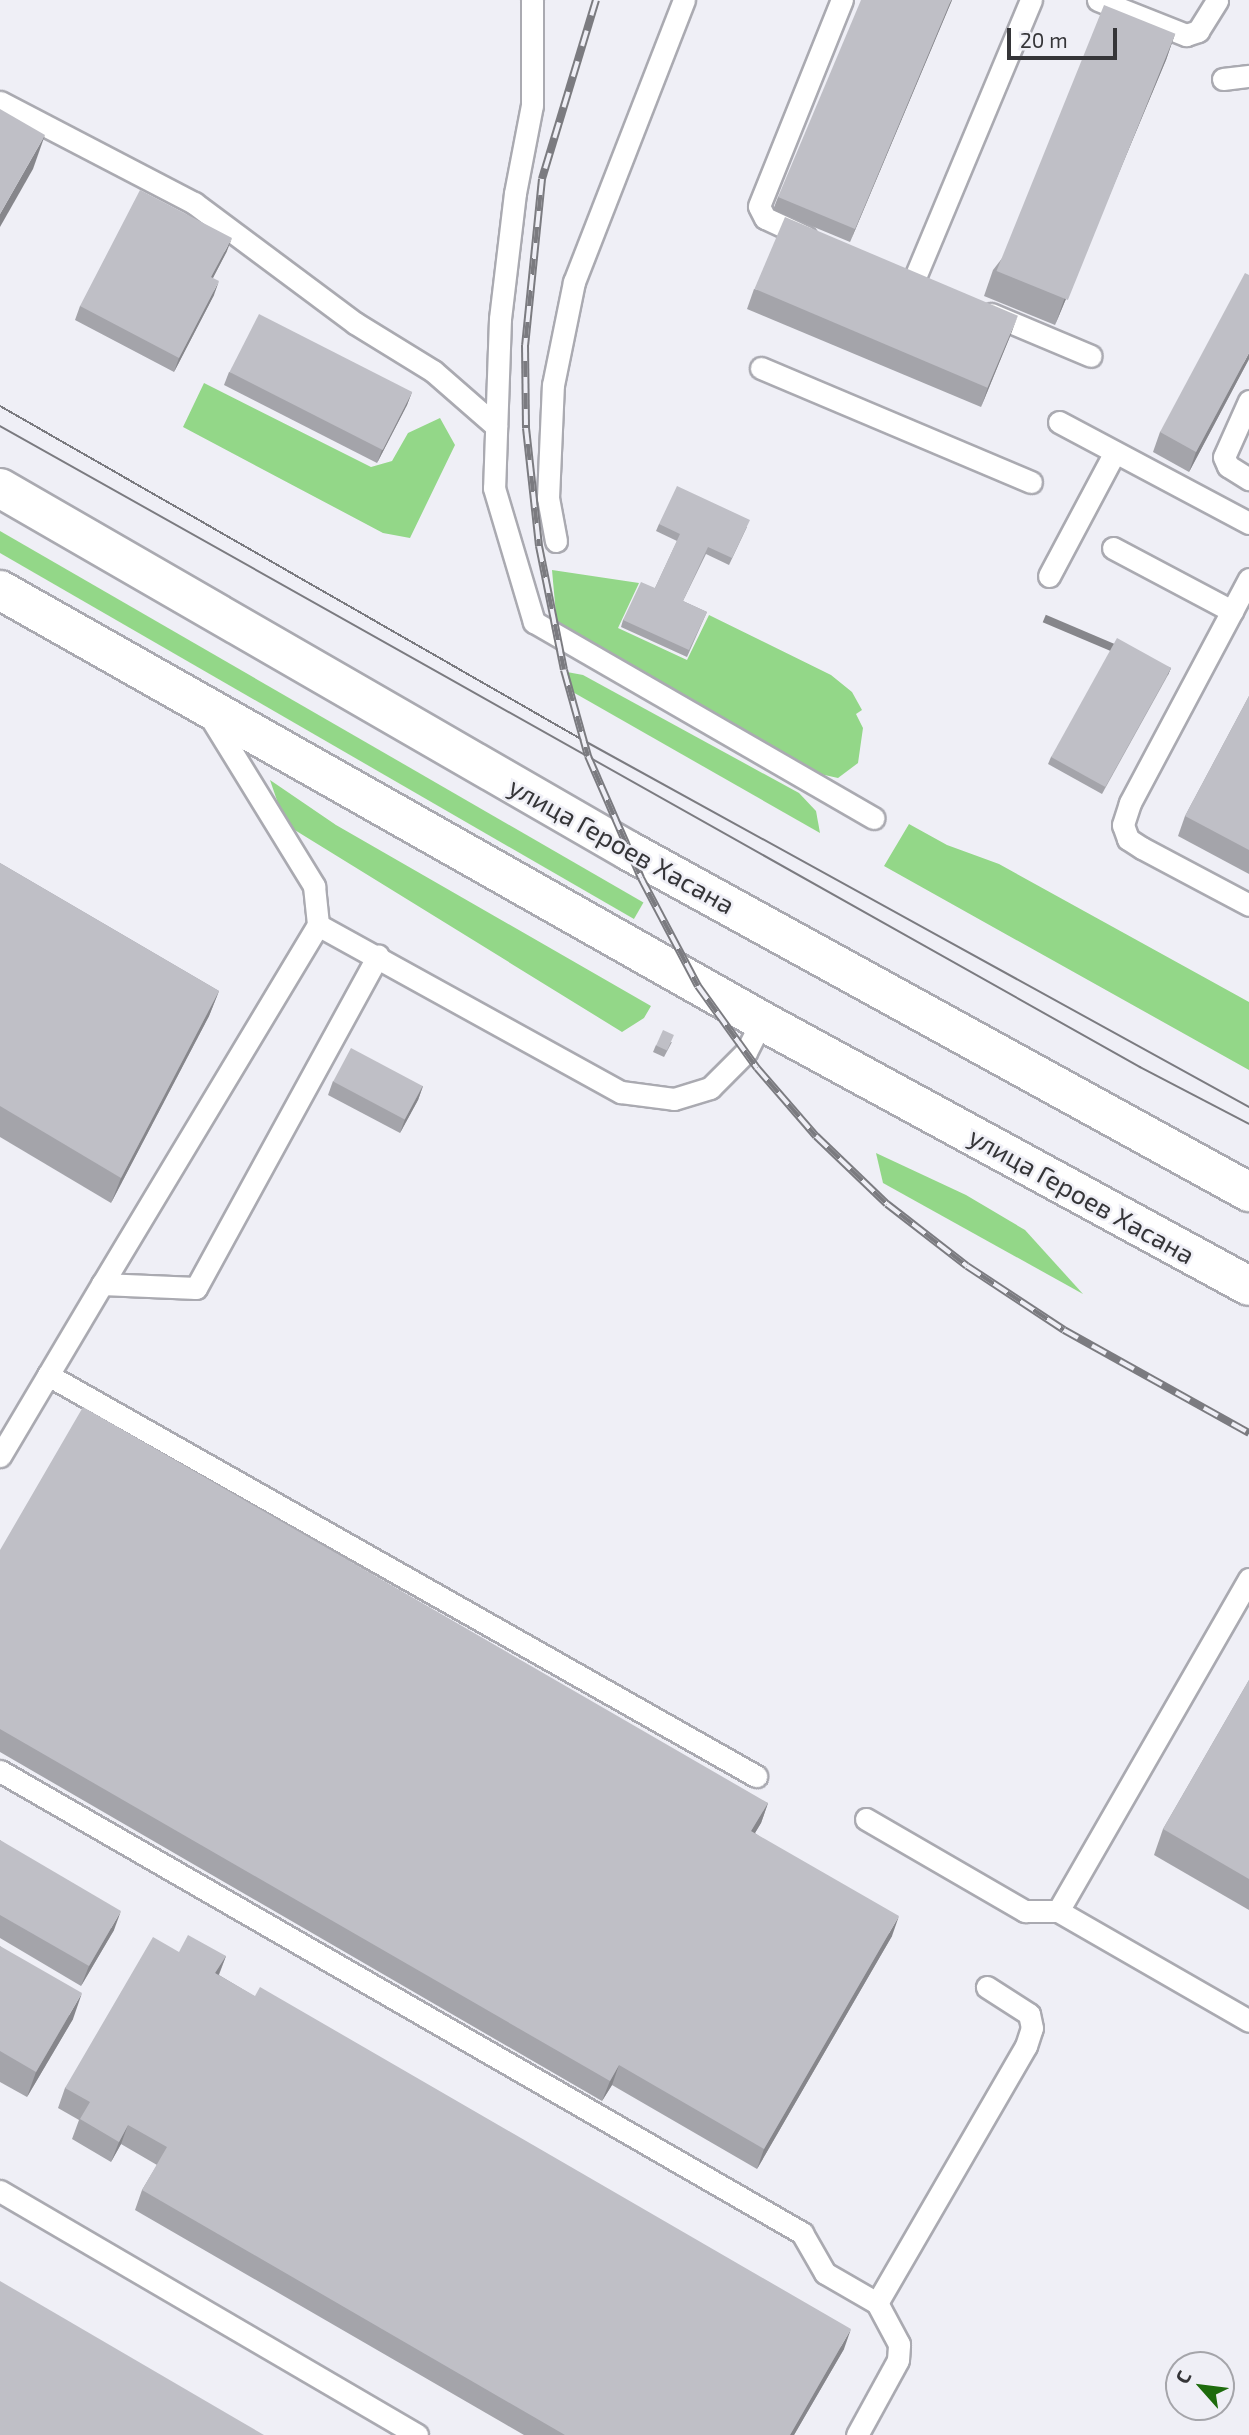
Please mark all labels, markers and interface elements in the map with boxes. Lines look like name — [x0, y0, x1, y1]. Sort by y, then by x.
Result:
scale bar — [1011, 14, 1121, 58]
text: 20 m — [1020, 27, 1068, 52]
street label: улица Героев Хасана — [504, 770, 740, 920]
street label: улица Героев Хасана — [964, 1120, 1200, 1270]
north arrow — [1165, 2351, 1235, 2421]
text: С — [1170, 2367, 1196, 2387]

